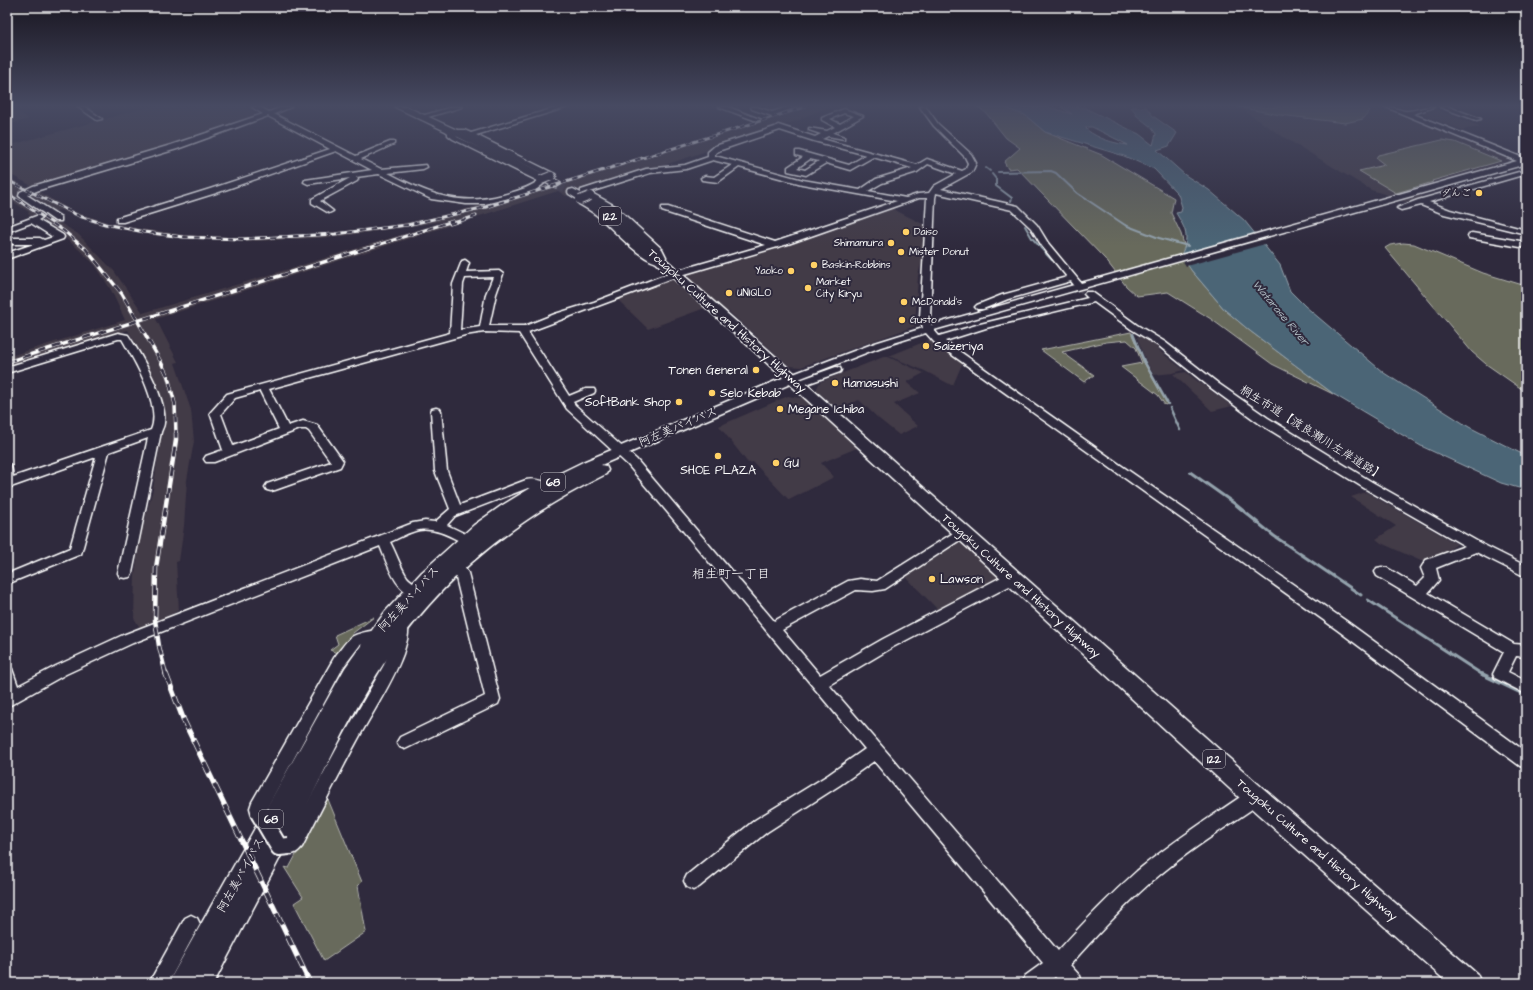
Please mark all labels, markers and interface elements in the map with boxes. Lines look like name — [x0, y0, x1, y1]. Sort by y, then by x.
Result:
place label: ダんご — [1441, 186, 1471, 200]
marker: ダんご — [1474, 188, 1484, 198]
road number: 122 — [599, 207, 621, 225]
place label: Daiso — [914, 225, 938, 239]
marker: Daiso — [901, 227, 911, 237]
place label: Shimamura — [834, 236, 883, 250]
marker: Shimamura — [886, 238, 896, 248]
street label: Tougoku Culture and History Highway — [643, 245, 810, 398]
place label: Mister Donut — [909, 245, 969, 259]
marker: Mister Donut — [896, 247, 906, 257]
place label: Baskin-Robbins — [822, 258, 891, 272]
marker: Baskin-Robbins — [809, 260, 819, 270]
place label: Yaoko — [755, 264, 783, 278]
marker: Yaoko — [786, 266, 796, 276]
place label: Market City Kiryu — [816, 275, 862, 302]
water label: Watarase River — [1249, 277, 1314, 350]
marker: Market City Kiryu — [803, 283, 813, 293]
place label: UNIQLO — [737, 286, 771, 300]
marker: UNIQLO — [724, 288, 734, 298]
place label: McDonald's — [912, 295, 962, 309]
marker: McDonald's — [899, 297, 909, 307]
place label: Gusto — [910, 313, 937, 327]
marker: Gusto — [897, 315, 907, 325]
place label: Saizeriya — [934, 338, 983, 356]
marker: Saizeriya — [921, 341, 931, 351]
place label: Tonen General — [669, 362, 748, 379]
marker: Tonen General — [751, 365, 761, 375]
place label: Hamasushi — [843, 375, 898, 392]
marker: Hamasushi — [830, 378, 840, 388]
street label: 桐生市道【渡良瀬川左岸道路】 — [1236, 381, 1388, 485]
place label: Selo Kebab — [720, 385, 781, 402]
marker: Selo Kebab — [707, 388, 717, 398]
place label: SoftBank Shop — [585, 394, 671, 411]
marker: SoftBank Shop — [674, 397, 684, 407]
place label: Megane Ichiba — [788, 401, 864, 419]
street label: 阿左美バイパス — [636, 403, 720, 451]
marker: Megane Ichiba — [775, 404, 785, 414]
marker: SHOE PLAZA — [713, 451, 723, 461]
place label: GU — [784, 455, 799, 472]
marker: GU — [771, 458, 781, 468]
place label: SHOE PLAZA — [680, 462, 756, 479]
road number: 68 — [541, 473, 565, 491]
street label: Tougoku Culture and History Highway — [937, 510, 1104, 663]
street label: 阿左美バイパス — [375, 562, 443, 636]
district label: 相生町一丁目 — [692, 565, 770, 583]
place label: Lawson — [940, 571, 983, 588]
marker: Lawson — [927, 574, 937, 584]
road number: 122 — [1203, 750, 1225, 768]
street label: Tougoku Culture and History Highway — [1232, 775, 1401, 926]
road number: 68 — [259, 810, 283, 828]
street label: 阿左美バイパス — [213, 834, 269, 916]

